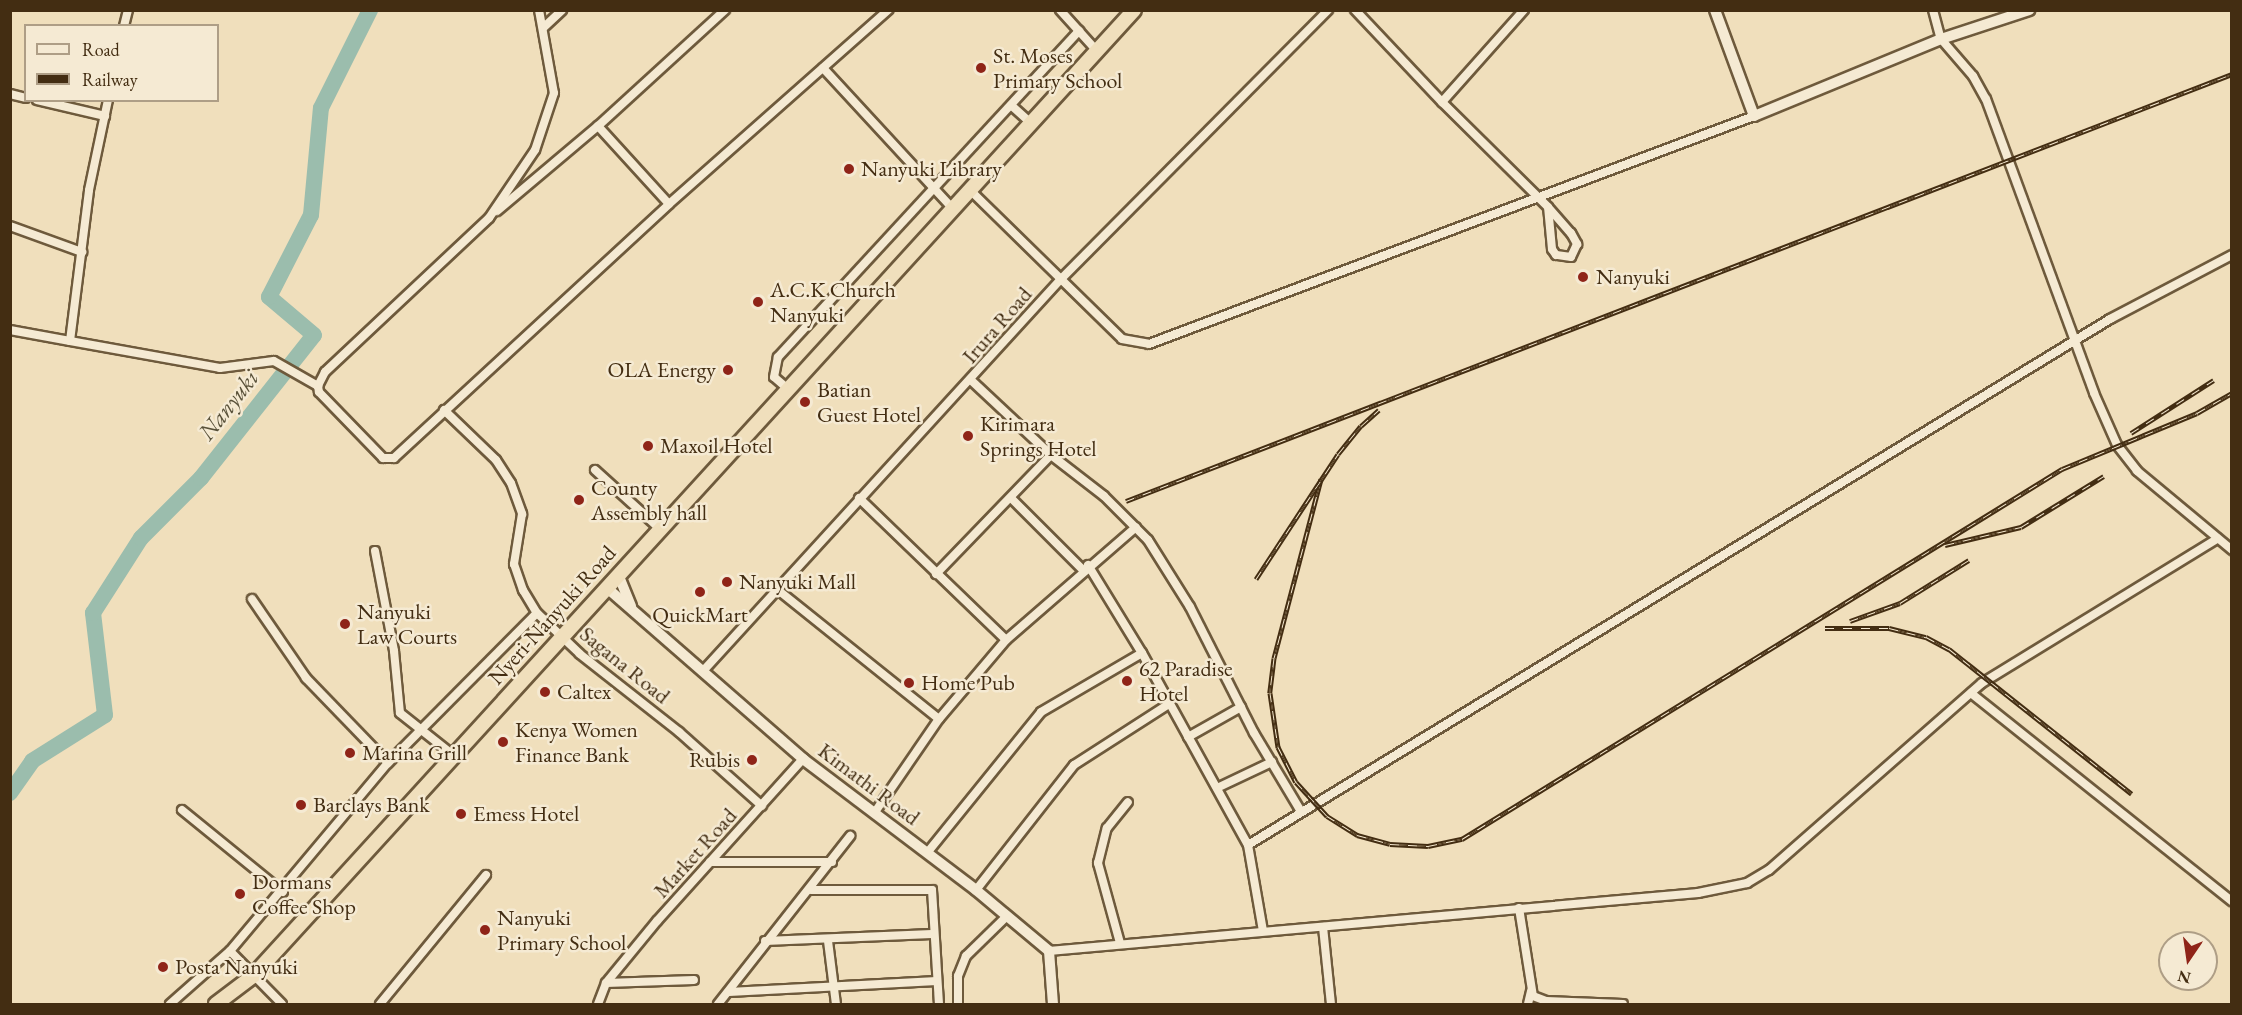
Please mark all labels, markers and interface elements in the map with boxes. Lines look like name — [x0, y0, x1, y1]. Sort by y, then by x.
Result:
legend — [24, 24, 219, 102]
text: Road — [82, 38, 120, 61]
place label: St. Moses Primary School — [993, 42, 1122, 94]
marker: St. Moses Primary School — [974, 61, 988, 75]
text: Railway — [82, 68, 138, 91]
place label: Nanyuki Library — [861, 156, 1002, 182]
marker: Nanyuki Library — [842, 162, 856, 176]
place label: Nanyuki — [1596, 264, 1670, 290]
marker: Nanyuki — [1574, 268, 1592, 286]
place label: A.C.K Church Nanyuki — [770, 276, 896, 328]
street label: Irura Road — [957, 281, 1037, 369]
marker: A.C.K Church Nanyuki — [751, 295, 765, 309]
place label: OLA Energy — [608, 357, 716, 383]
marker: OLA Energy — [721, 363, 735, 377]
water label: Nanyuki — [192, 364, 264, 446]
place label: Batian Guest Hotel — [817, 376, 921, 428]
marker: Batian Guest Hotel — [798, 395, 812, 409]
place label: Kirimara Springs Hotel — [980, 410, 1097, 462]
marker: Kirimara Springs Hotel — [961, 429, 975, 443]
place label: Maxoil Hotel — [660, 433, 773, 459]
marker: Maxoil Hotel — [641, 439, 655, 453]
place label: County Assembly hall — [591, 474, 707, 526]
marker: County Assembly hall — [572, 493, 586, 507]
street label: Nyeri-Nanyuki Road — [483, 540, 621, 690]
place label: Nanyuki Mall — [739, 569, 856, 595]
marker: Nanyuki Mall — [720, 575, 734, 589]
marker: QuickMart — [693, 585, 707, 599]
place label: Nanyuki Law Courts — [357, 598, 457, 650]
place label: QuickMart — [652, 602, 748, 628]
marker: Nanyuki Law Courts — [338, 617, 352, 631]
street label: Sagana Road — [575, 621, 675, 709]
place label: 62 Paradise Hotel — [1139, 655, 1233, 706]
place label: Home Pub — [921, 670, 1015, 696]
marker: 62 Paradise Hotel — [1120, 674, 1134, 688]
marker: Home Pub — [902, 676, 916, 690]
place label: Caltex — [557, 679, 611, 705]
marker: Caltex — [538, 685, 552, 699]
place label: Kenya Women Finance Bank — [515, 716, 638, 768]
marker: Kenya Women Finance Bank — [496, 735, 510, 749]
street label: Kimathi Road — [813, 737, 925, 831]
place label: Marina Grill — [362, 740, 467, 766]
marker: Marina Grill — [343, 746, 357, 760]
place label: Rubis — [689, 747, 740, 773]
marker: Rubis — [745, 753, 759, 767]
place label: Barclays Bank — [313, 792, 430, 818]
marker: Barclays Bank — [294, 798, 308, 812]
place label: Emess Hotel — [473, 801, 579, 827]
street label: Market Road — [648, 803, 742, 903]
marker: Emess Hotel — [454, 807, 468, 821]
place label: Dormans Coffee Shop — [252, 868, 356, 920]
marker: Dormans Coffee Shop — [233, 887, 247, 901]
place label: Nanyuki Primary School — [497, 904, 626, 956]
marker: Nanyuki Primary School — [478, 923, 492, 937]
north arrow — [2158, 931, 2218, 991]
place label: Posta Nanyuki — [175, 954, 298, 980]
marker: Posta Nanyuki — [156, 960, 170, 974]
text: N — [2176, 965, 2193, 989]

